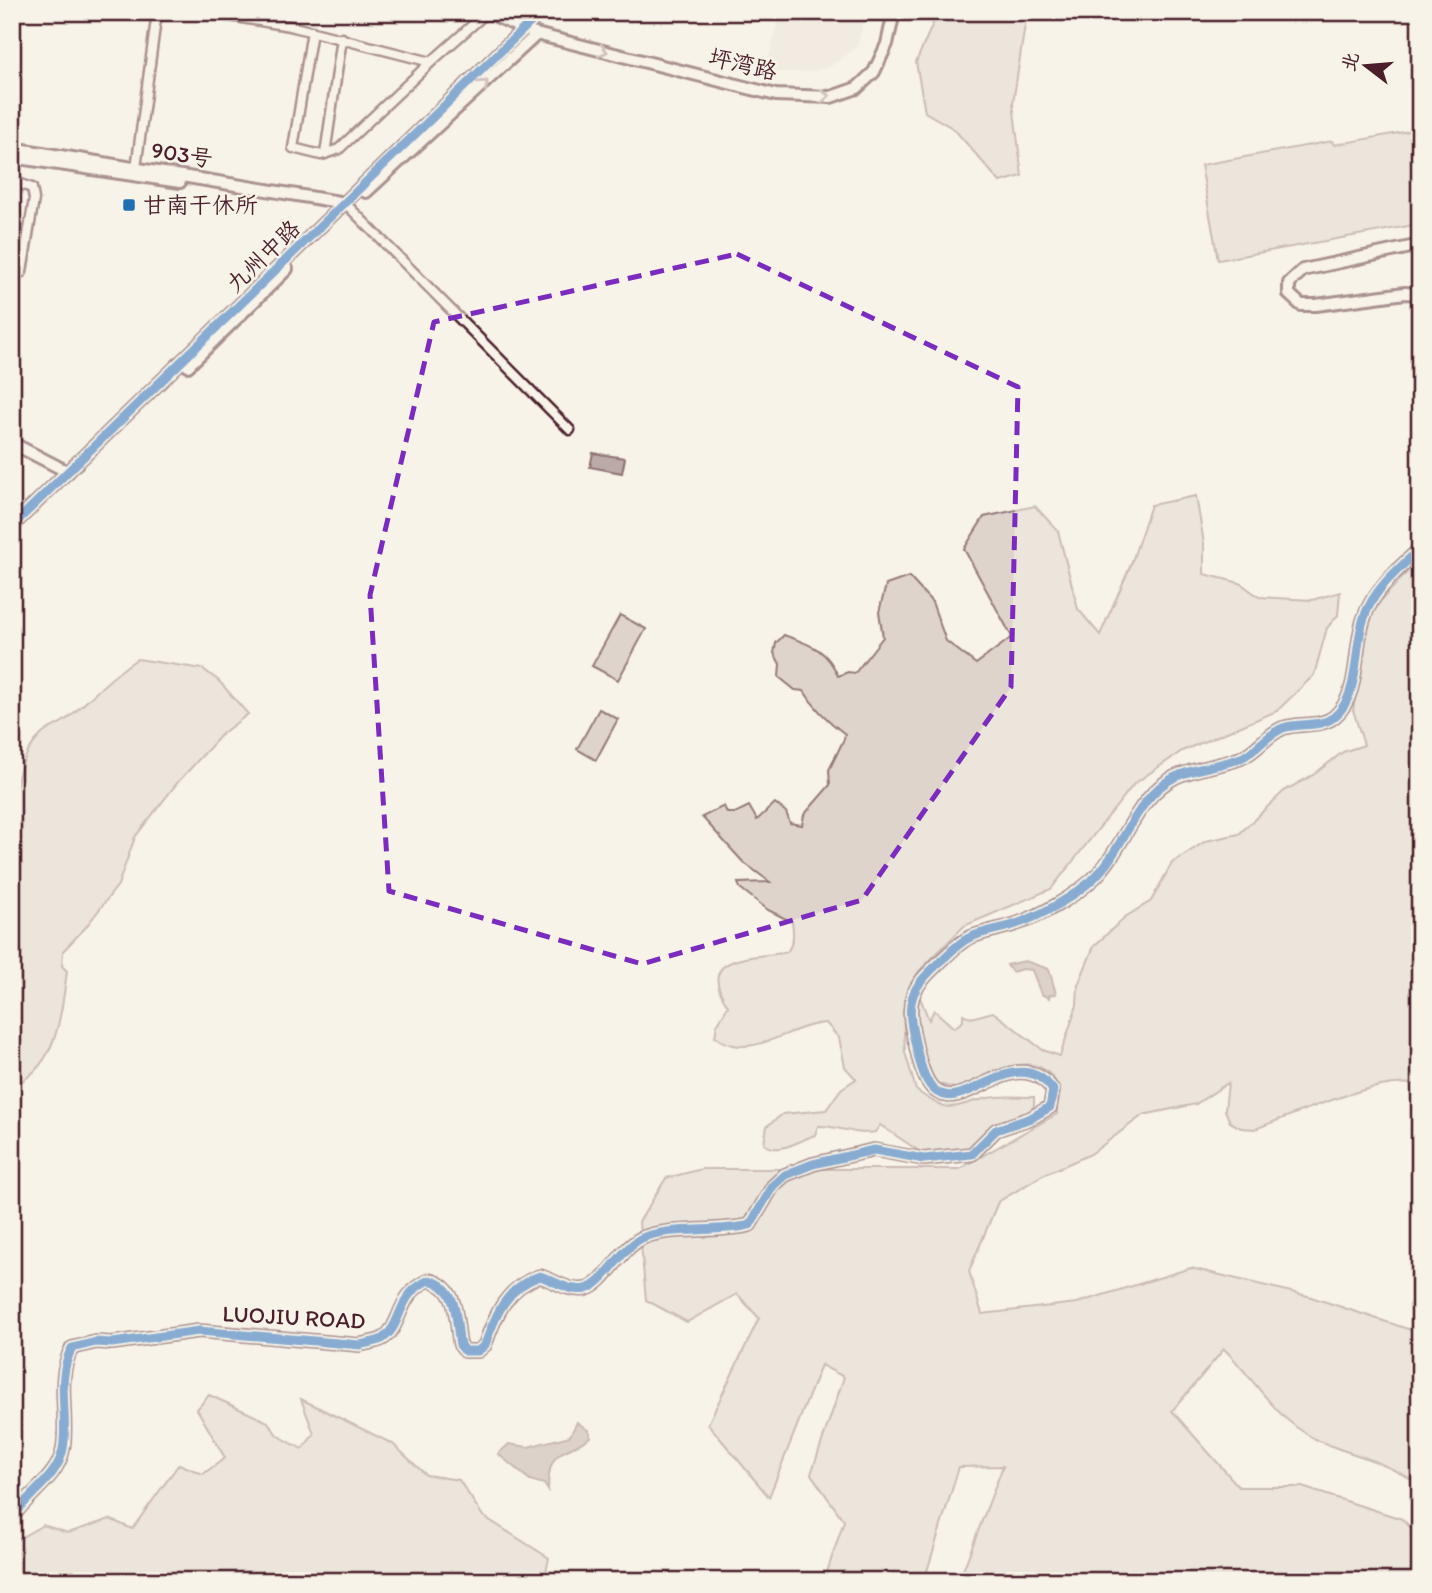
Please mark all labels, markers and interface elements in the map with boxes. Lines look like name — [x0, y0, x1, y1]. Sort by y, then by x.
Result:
north arrow — [1330, 32, 1400, 102]
one-way arrow — [597, 43, 609, 58]
street label: 坪湾路 — [706, 43, 780, 85]
text: 北 — [1336, 49, 1364, 74]
one-way arrow — [475, 80, 488, 92]
one-way arrow — [820, 89, 831, 104]
street label: 903号 — [149, 135, 215, 173]
place label: 甘南干休所 — [143, 191, 258, 219]
marker: 甘南干休所 — [121, 197, 137, 213]
street label: 九州中路 — [220, 214, 306, 298]
street label: LUOJIU ROAD — [222, 1299, 366, 1335]

